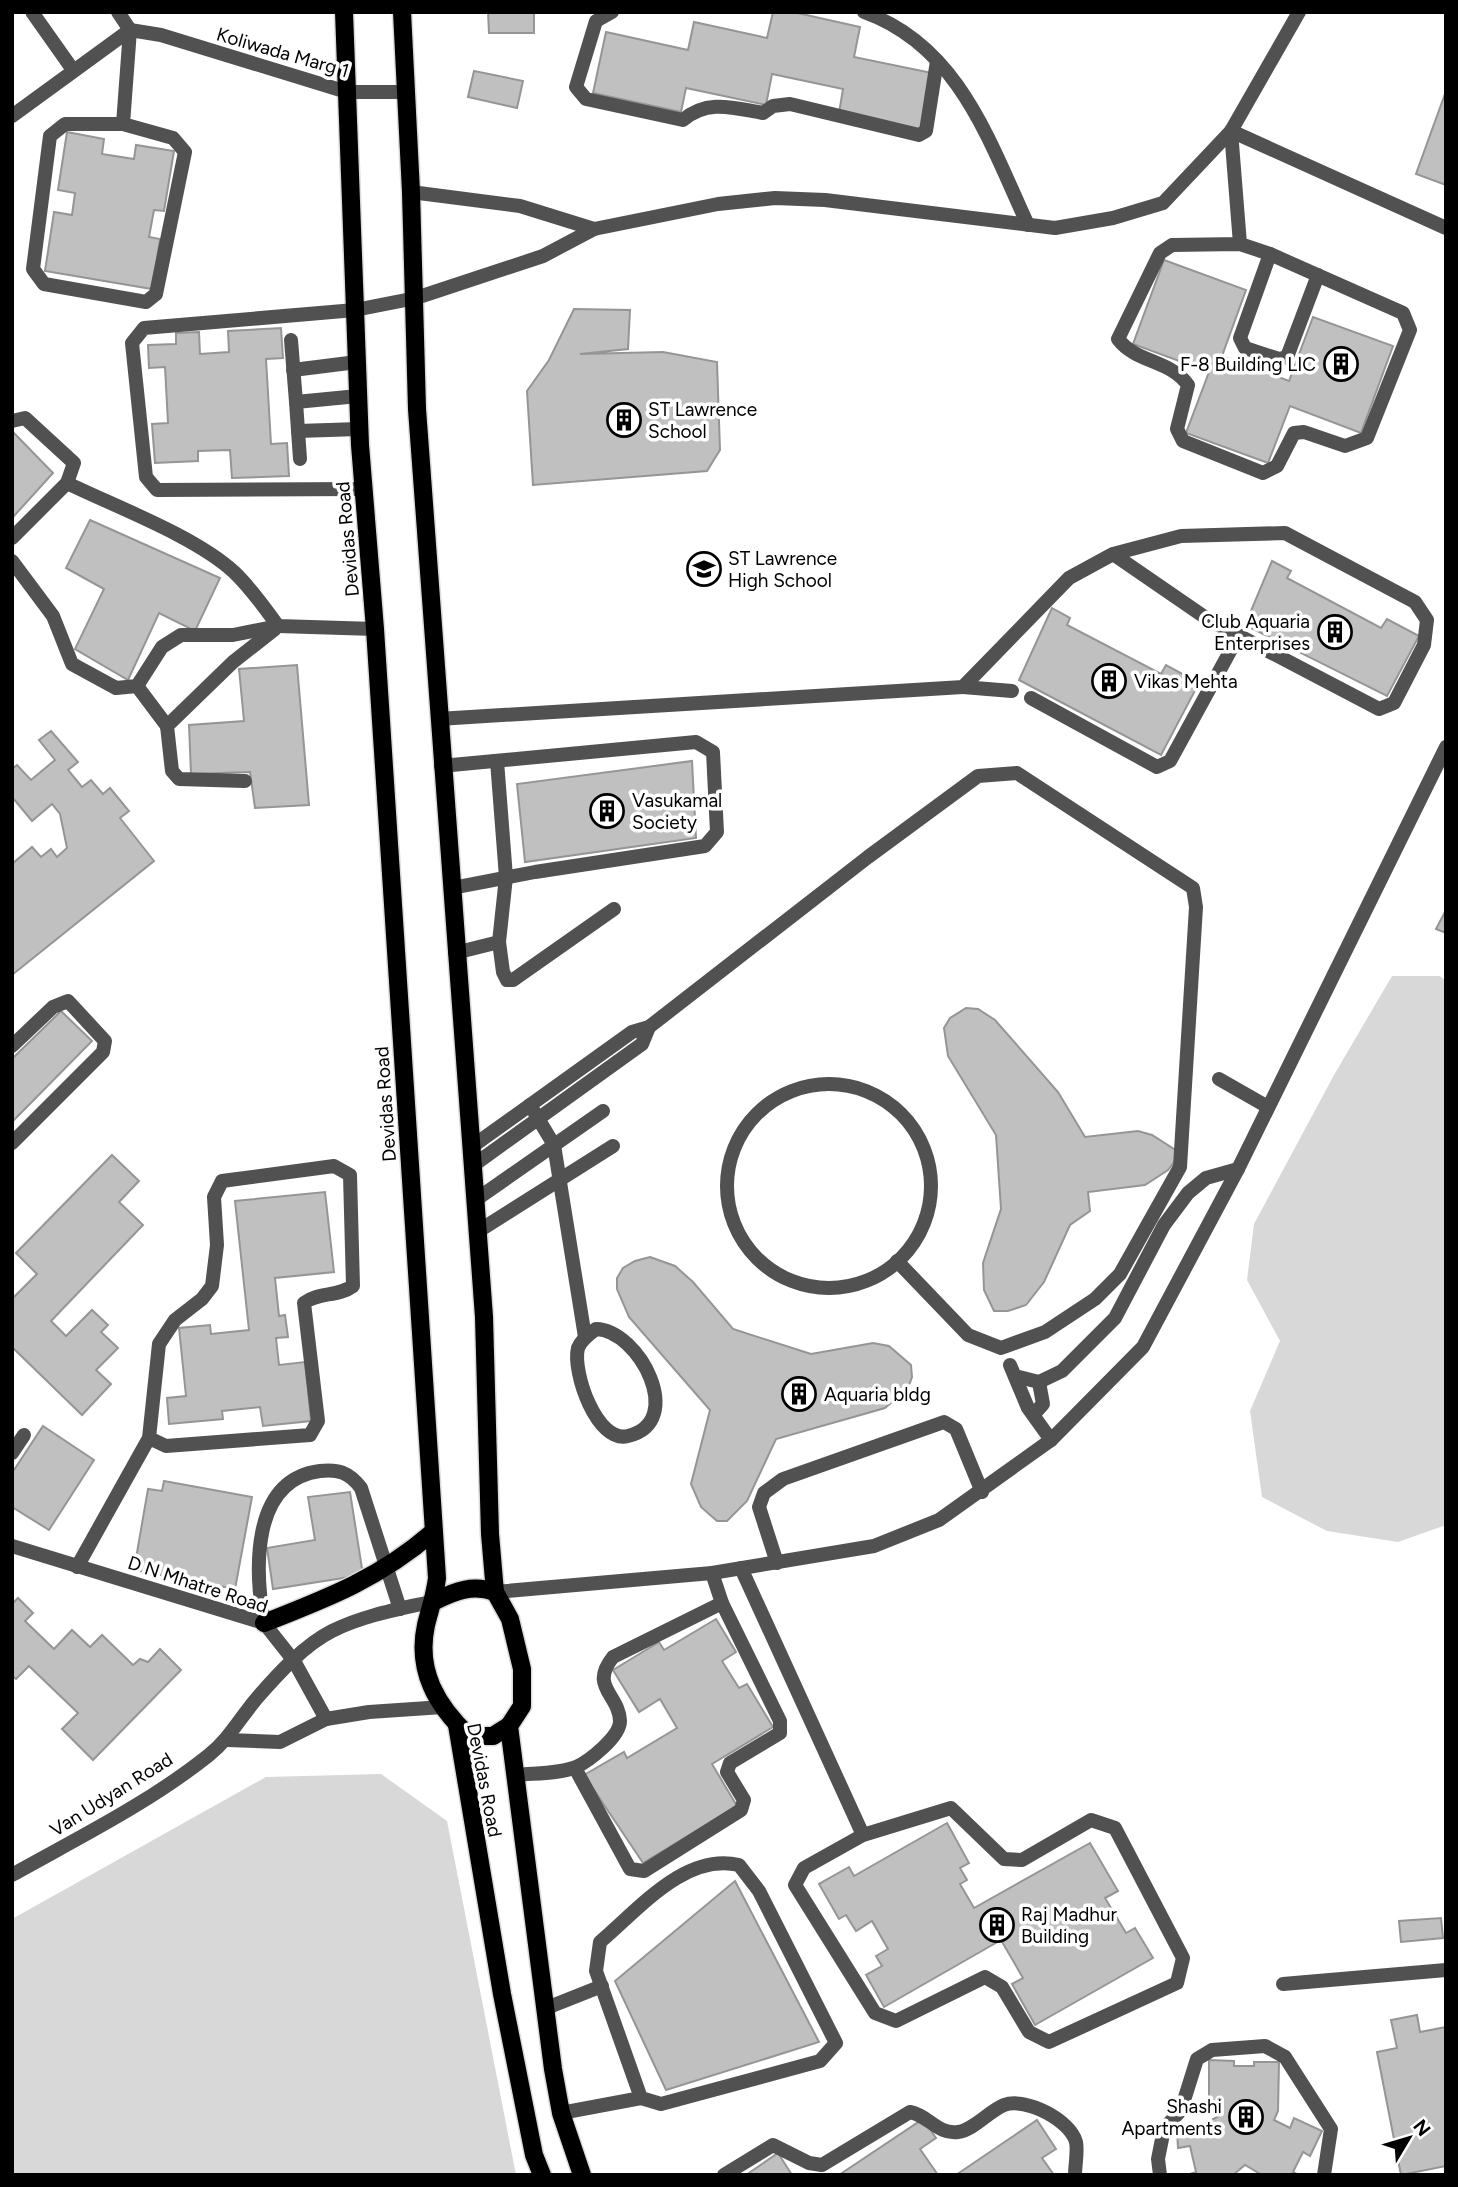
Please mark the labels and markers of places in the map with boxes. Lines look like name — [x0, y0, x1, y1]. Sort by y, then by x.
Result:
building icon: F-8 Building LIC — [1322, 345, 1360, 383]
place label: F-8 Building LIC — [1180, 353, 1316, 376]
place label: ST Lawrence School — [648, 398, 757, 443]
building icon: ST Lawrence School — [605, 401, 643, 439]
place label: ST Lawrence High School — [728, 547, 837, 592]
school or university icon: ST Lawrence High School — [685, 550, 723, 588]
place label: Club Aquaria Enterprises — [1201, 610, 1310, 655]
building icon: Club Aquaria Enterprises — [1316, 613, 1354, 651]
building icon: Vikas Mehta — [1090, 662, 1128, 700]
place label: Vikas Mehta — [1134, 670, 1238, 693]
place label: Vasukamal Society — [632, 789, 722, 834]
building icon: Vasukamal Society — [588, 792, 626, 830]
building icon: Aquaria bldg — [780, 1375, 818, 1413]
place label: Aquaria bldg — [824, 1383, 931, 1406]
place label: Raj Madhur Building — [1021, 1903, 1117, 1948]
building icon: Raj Madhur Building — [978, 1906, 1016, 1944]
place label: Shashi Apartments — [1121, 2095, 1222, 2140]
building icon: Shashi Apartments — [1227, 2098, 1265, 2136]

